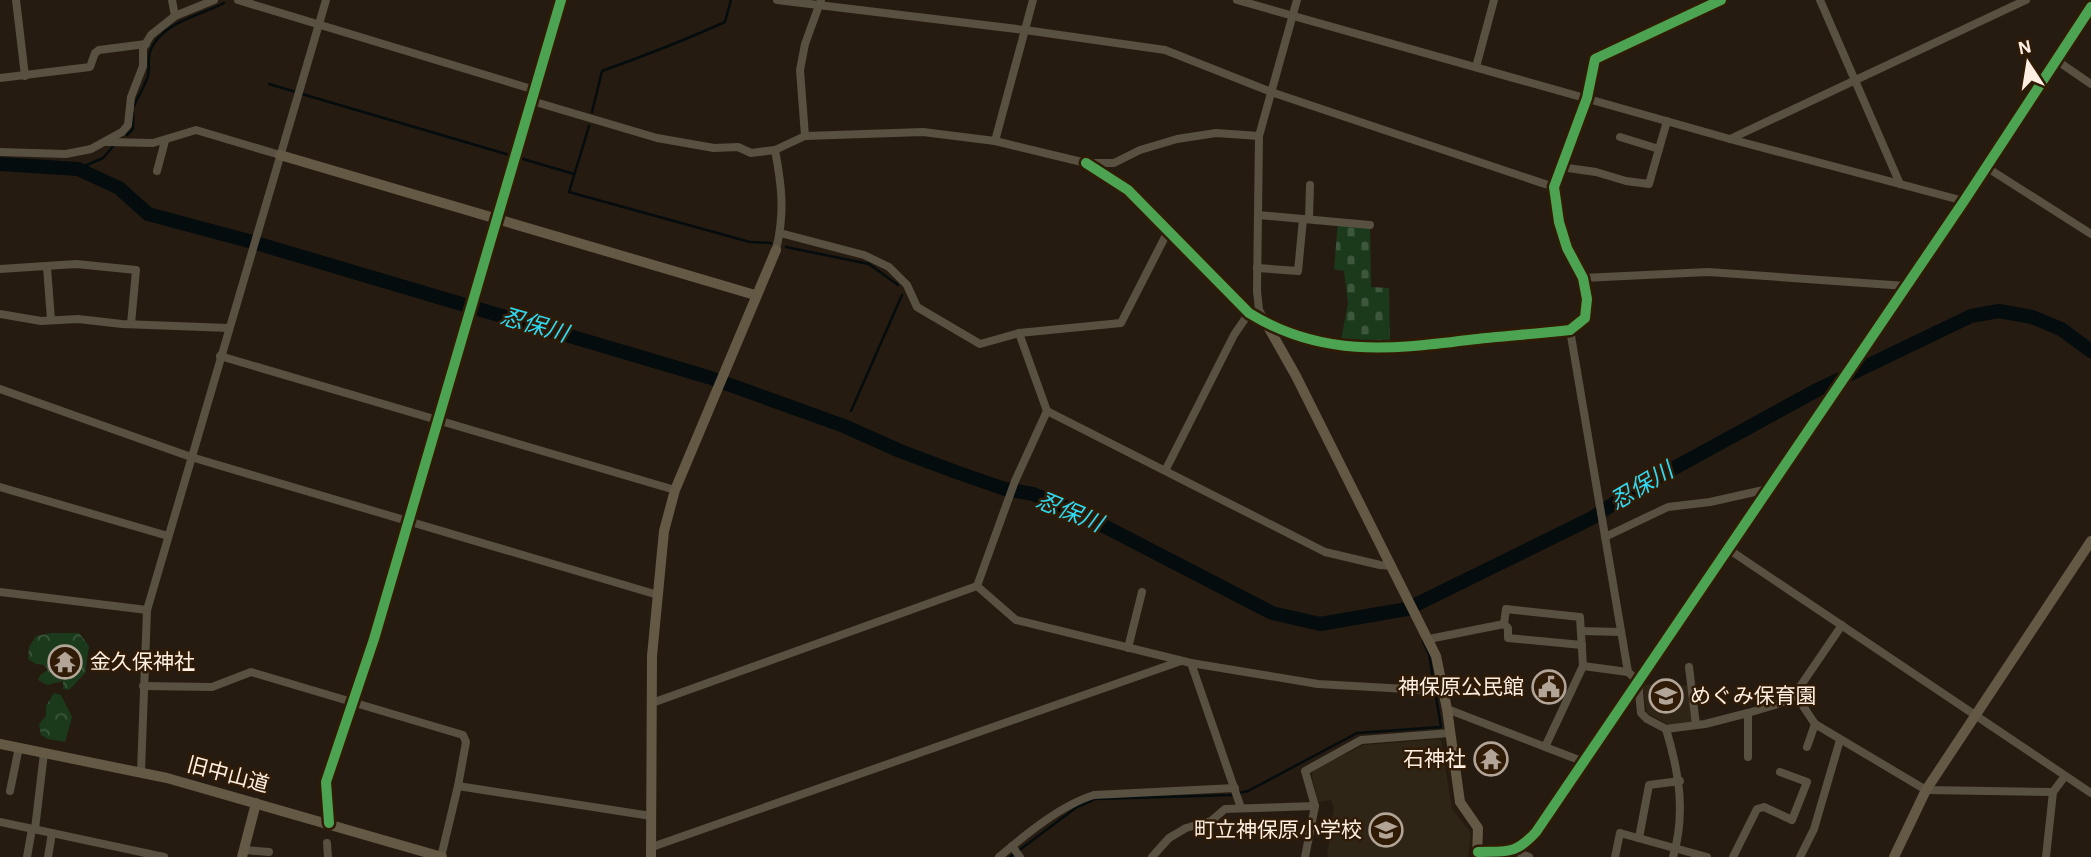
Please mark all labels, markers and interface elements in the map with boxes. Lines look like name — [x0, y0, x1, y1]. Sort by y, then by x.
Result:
north arrow — [1993, 28, 2063, 98]
text: N — [2016, 37, 2033, 59]
water label: 忍保川 — [498, 304, 574, 347]
water label: 忍保川 — [1605, 456, 1680, 515]
water label: 忍保川 — [1033, 488, 1109, 538]
temple icon: 金久保神社 — [46, 643, 84, 681]
place label: 金久保神社 — [90, 651, 195, 673]
public building icon: 神保原公民館 — [1530, 668, 1568, 706]
place label: 神保原公民館 — [1398, 676, 1524, 698]
school or university icon: めぐみ保育園 — [1647, 677, 1685, 715]
place label: めぐみ保育園 — [1690, 685, 1817, 707]
temple icon: 石神社 — [1472, 740, 1510, 778]
place label: 石神社 — [1403, 748, 1466, 770]
street label: 旧中山道 — [185, 753, 272, 796]
school or university icon: 町立神保原小学校 — [1367, 811, 1405, 849]
place label: 町立神保原小学校 — [1194, 819, 1362, 841]

